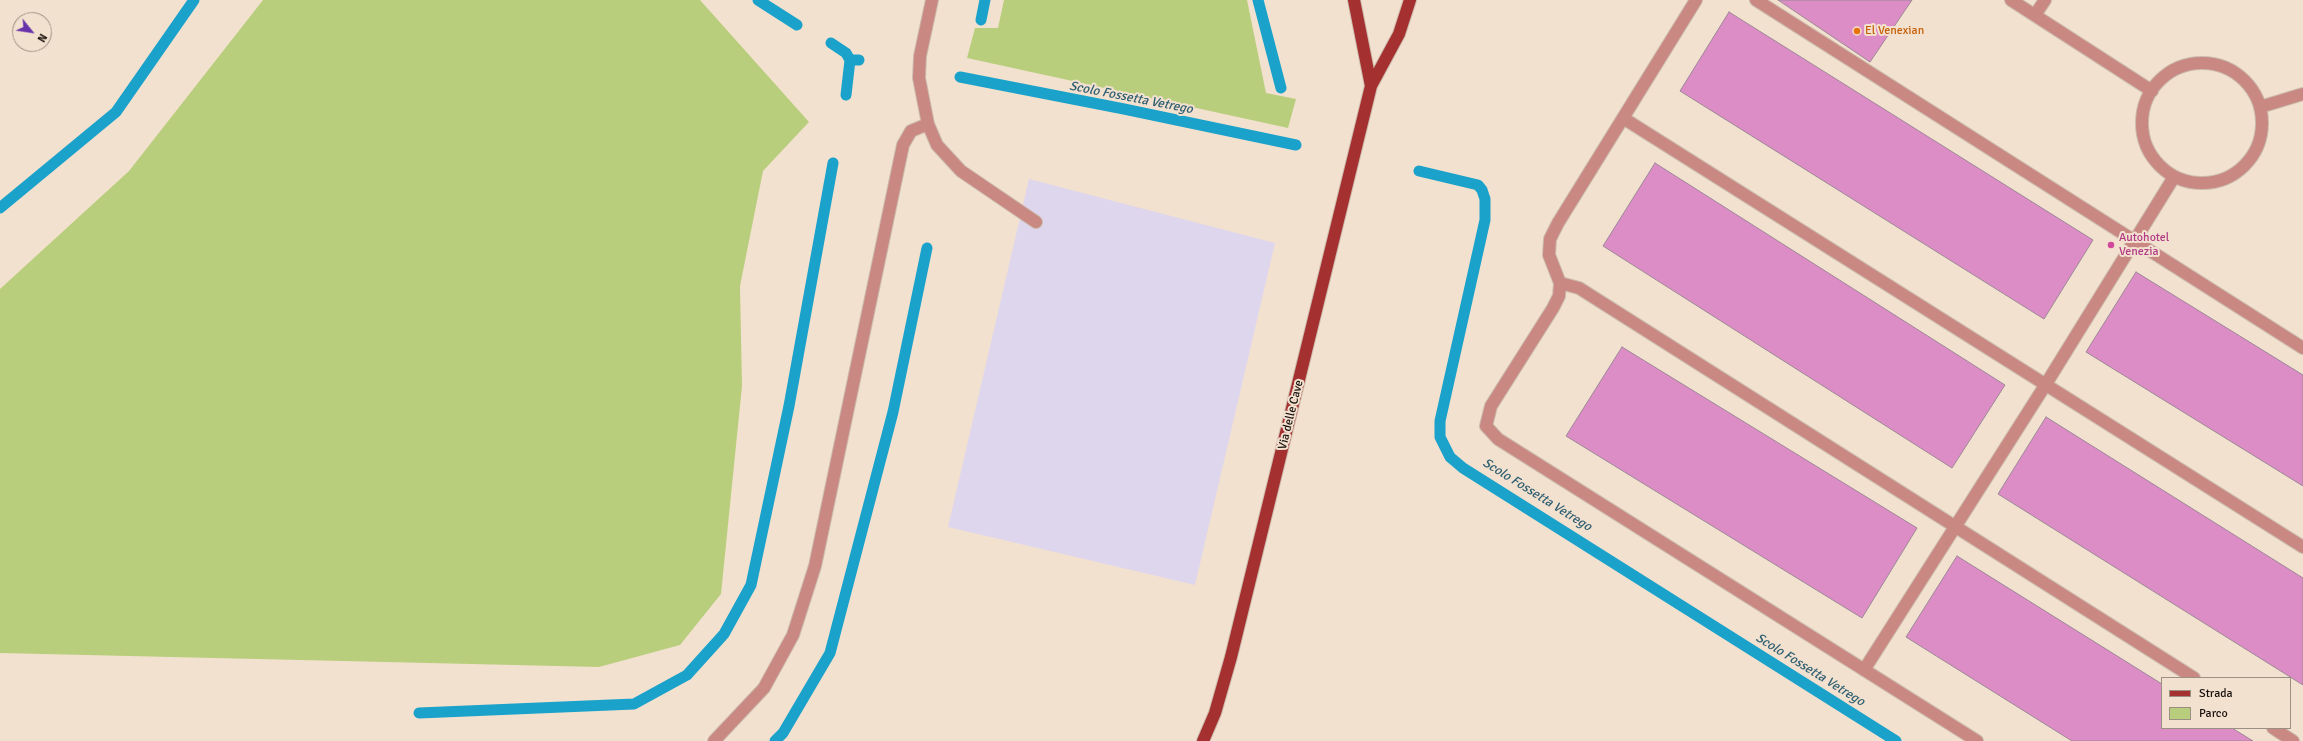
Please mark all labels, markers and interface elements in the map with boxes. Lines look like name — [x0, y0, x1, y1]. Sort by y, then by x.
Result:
north arrow — [12, 12, 52, 52]
place label: El Venexian — [1865, 24, 1924, 38]
marker: El Venexian — [1852, 26, 1862, 36]
text: N — [34, 31, 50, 44]
water label: Scolo Fossetta Vetrego — [1068, 78, 1194, 118]
place label: Autohotel Venezia — [2119, 231, 2169, 259]
marker: Autohotel Venezia — [2106, 240, 2116, 250]
street label: Via delle Cave — [1275, 379, 1307, 451]
water label: Scolo Fossetta Vetrego — [1480, 455, 1594, 535]
water label: Scolo Fossetta Vetrego — [1753, 630, 1867, 710]
legend — [2161, 677, 2291, 729]
text: Strada — [2199, 686, 2233, 701]
text: Parco — [2199, 706, 2228, 721]

